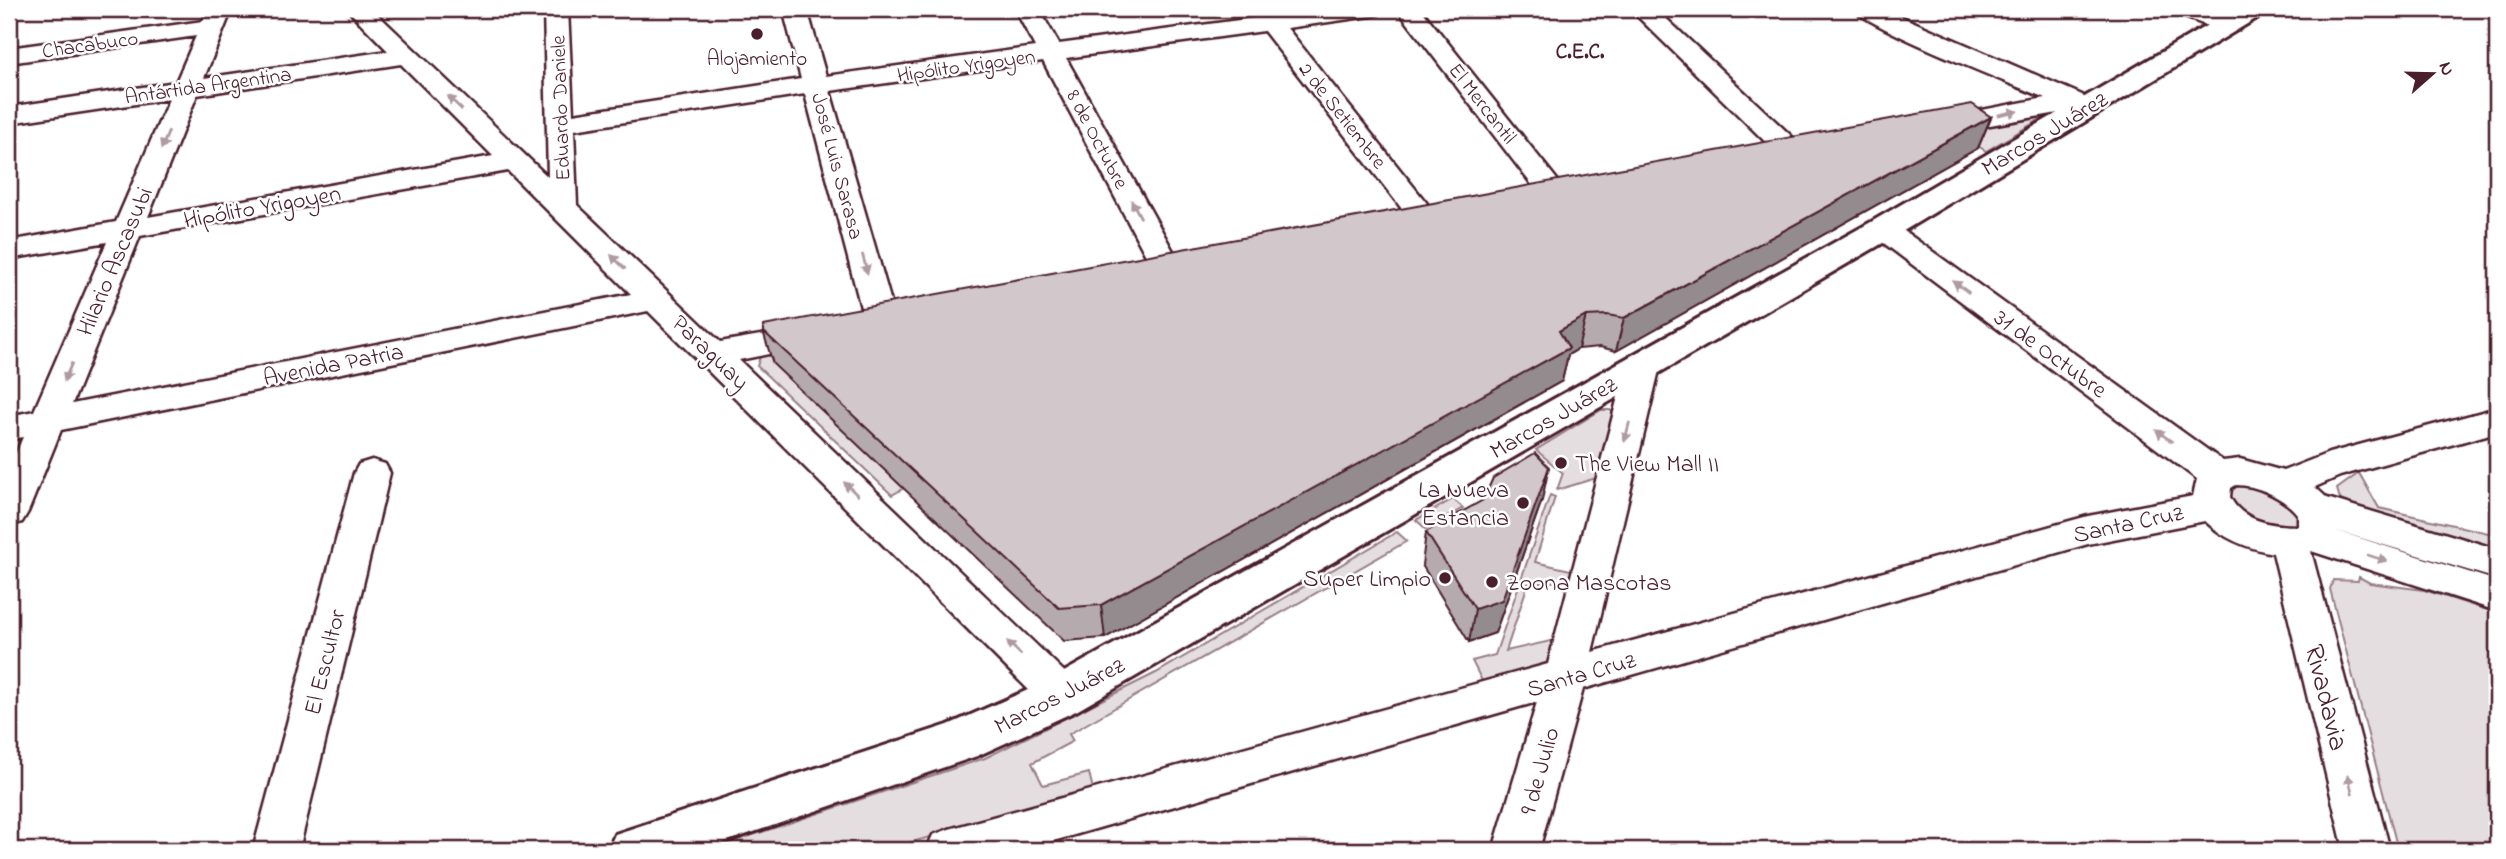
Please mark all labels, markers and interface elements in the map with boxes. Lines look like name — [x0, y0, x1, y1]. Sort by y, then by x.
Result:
street label: Chacabuco — [40, 24, 140, 68]
marker: Alojamiento — [749, 26, 765, 42]
street label: Eduardo Daniele — [544, 34, 580, 181]
district label: C.E.C. — [1556, 38, 1605, 68]
north arrow — [2398, 38, 2468, 108]
street label: Hipólito Yrigoyen — [895, 42, 1038, 94]
place label: Alojamiento — [707, 45, 807, 75]
street label: 2 de Setiembre — [1290, 56, 1393, 177]
street label: El Mercantil — [1440, 57, 1523, 151]
text: N — [2431, 58, 2461, 80]
street label: Antártida Argentina — [123, 60, 294, 115]
street label: Marcos Juárez — [1975, 83, 2116, 187]
street label: 8 de Octubre — [1057, 85, 1135, 195]
street label: José Luis Sarasa — [802, 90, 870, 243]
one-way arrow — [447, 94, 464, 111]
one-way arrow — [1997, 107, 2019, 118]
one-way arrow — [159, 129, 170, 150]
street label: Hipólito Yrigoyen — [181, 177, 344, 241]
street label: Hilario Ascasubi — [69, 182, 163, 342]
one-way arrow — [1130, 200, 1142, 219]
one-way arrow — [860, 253, 871, 275]
one-way arrow — [610, 254, 626, 270]
one-way arrow — [1952, 280, 1970, 294]
street label: 31 de Octubre — [1986, 302, 2114, 408]
street label: Paraguay — [662, 308, 756, 401]
street label: Avenida Patria — [260, 336, 407, 397]
one-way arrow — [62, 362, 74, 382]
street label: Marcos Juárez — [1484, 368, 1625, 470]
one-way arrow — [1621, 421, 1632, 443]
one-way arrow — [2155, 430, 2173, 444]
place label: The View Mall II — [1575, 448, 1719, 483]
marker: The View Mall II — [1553, 455, 1569, 471]
place label: La Nueva Estancia — [1418, 474, 1509, 537]
one-way arrow — [843, 482, 860, 498]
marker: La Nueva Estancia — [1515, 495, 1531, 511]
street label: Santa Cruz — [2070, 497, 2188, 554]
one-way arrow — [2367, 553, 2388, 564]
place label: Super Limpio — [1303, 563, 1431, 598]
place label: Zoona Mascotas — [1506, 567, 1672, 602]
marker: Super Limpio — [1437, 570, 1453, 586]
marker: Zoona Mascotas — [1484, 574, 1500, 590]
street label: El Escultor — [296, 606, 357, 719]
one-way arrow — [1005, 640, 1022, 657]
street label: Rivadavia — [2292, 640, 2358, 755]
street label: Santa Cruz — [1523, 644, 1641, 709]
street label: Marcos Juárez — [989, 649, 1132, 745]
street label: 9 de Julio — [1512, 724, 1571, 820]
one-way arrow — [2344, 773, 2355, 795]

